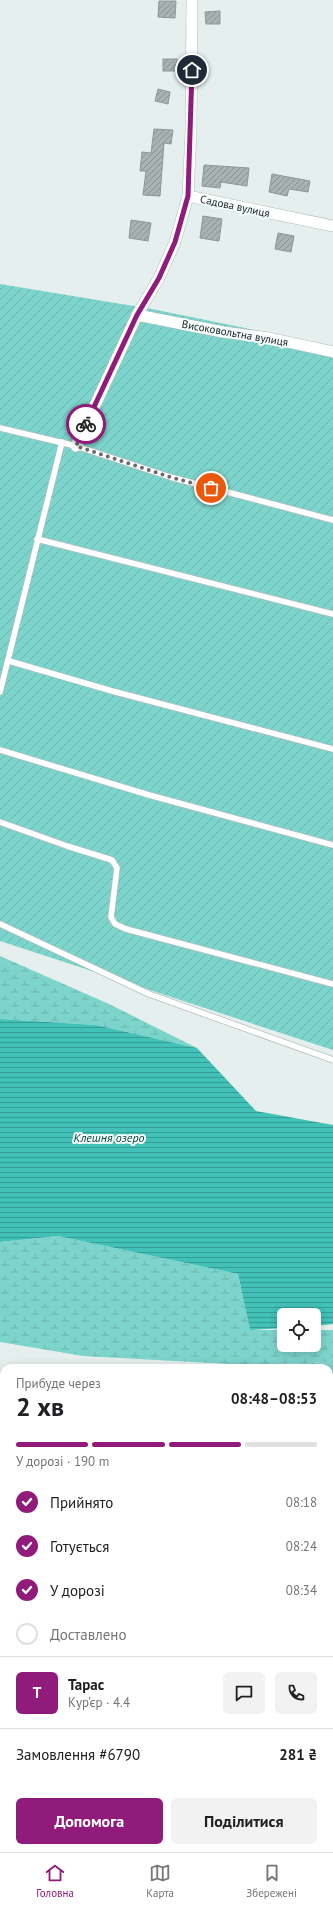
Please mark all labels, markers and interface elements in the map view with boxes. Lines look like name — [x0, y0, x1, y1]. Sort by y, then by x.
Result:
pin — [175, 53, 209, 87]
icon: home — [181, 59, 203, 81]
street label: Садова вулиця — [199, 192, 271, 220]
street label: Високовольтна вулиця — [181, 317, 289, 349]
courier — [66, 404, 106, 444]
icon: bike — [75, 413, 97, 435]
pin — [194, 471, 228, 505]
icon: bag — [200, 477, 222, 499]
water label: Клешня озеро — [74, 1130, 144, 1145]
map controls — [277, 1308, 321, 1352]
button: locate — [277, 1308, 321, 1352]
text: Прибуде через — [16, 1375, 101, 1392]
text: 08:48–08:53 — [231, 1389, 317, 1408]
text: 2 хв — [16, 1390, 64, 1423]
text: У дорозі · 190 m — [16, 1453, 109, 1470]
icon: check — [16, 1491, 38, 1513]
text: Прийнято — [50, 1493, 113, 1512]
text: 08:18 — [286, 1494, 317, 1511]
icon: check — [16, 1535, 38, 1557]
text: Готується — [50, 1537, 109, 1556]
text: 08:24 — [286, 1538, 317, 1555]
icon: check — [16, 1579, 38, 1601]
text: У дорозі — [50, 1581, 105, 1600]
text: 08:34 — [286, 1582, 317, 1599]
text: Доставлено — [50, 1625, 126, 1644]
button: chat — [223, 1672, 265, 1714]
button: phone — [275, 1672, 317, 1714]
text: Тарас — [68, 1675, 104, 1694]
text: Т — [33, 1683, 41, 1702]
text: Кур’єр · 4.4 — [68, 1694, 130, 1711]
text: Замовлення #6790 — [16, 1745, 140, 1764]
text: 281 ₴ — [279, 1745, 317, 1764]
button: Допомога — [16, 1798, 163, 1844]
button: Поділитися — [171, 1798, 317, 1844]
tab: Головна — [36, 1862, 74, 1900]
tab: Карта — [146, 1862, 174, 1900]
tab: Збережені — [246, 1862, 297, 1900]

